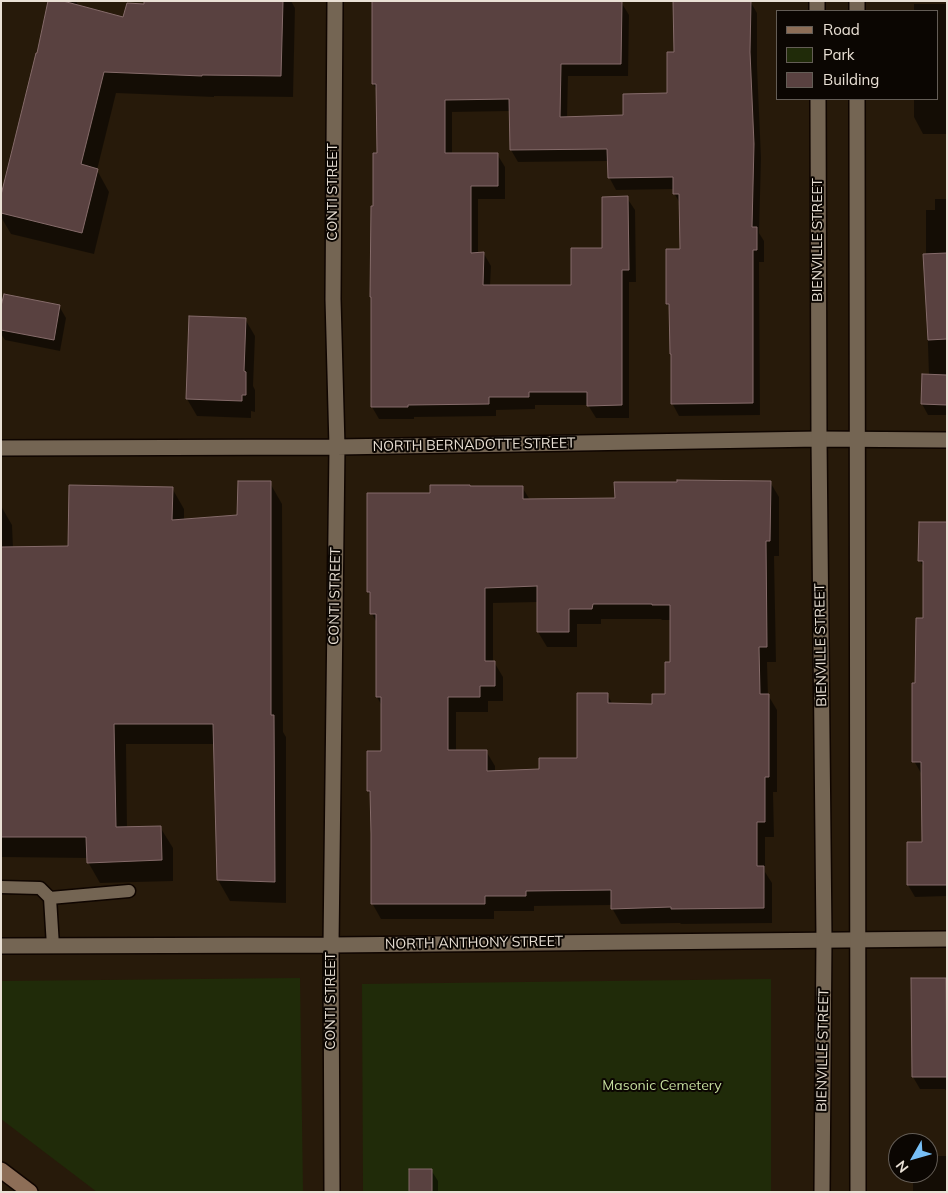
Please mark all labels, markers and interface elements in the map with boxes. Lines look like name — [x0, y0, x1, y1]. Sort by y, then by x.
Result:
legend — [776, 10, 938, 100]
text: Road — [823, 20, 860, 39]
text: Park — [823, 45, 855, 64]
text: Building — [823, 70, 879, 89]
street label: CONTI STREET — [325, 143, 341, 241]
street label: BIENVILLE STREET — [810, 178, 826, 302]
street label: NORTH BERNADOTTE STREET — [373, 435, 575, 455]
street label: CONTI STREET — [326, 547, 344, 645]
street label: BIENVILLE STREET — [812, 583, 830, 707]
street label: NORTH ANTHONY STREET — [385, 933, 563, 953]
street label: CONTI STREET — [323, 952, 339, 1050]
street label: BIENVILLE STREET — [814, 988, 832, 1112]
park label: Masonic Cemetery — [602, 1078, 722, 1094]
north arrow — [888, 1133, 938, 1183]
text: N — [892, 1157, 912, 1176]

